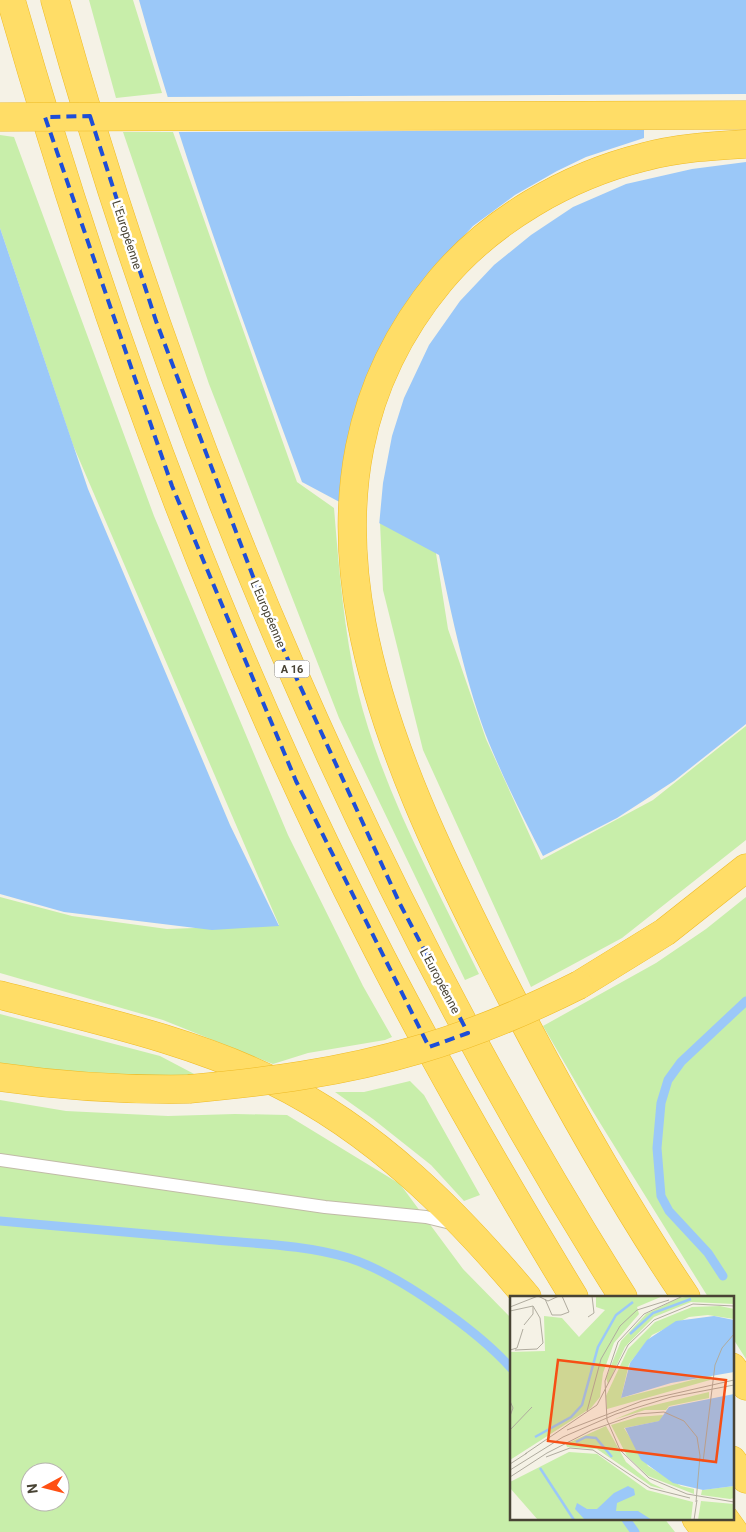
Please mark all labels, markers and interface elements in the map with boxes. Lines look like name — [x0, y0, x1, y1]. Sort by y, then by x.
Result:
street label: L'Européenne — [109, 199, 145, 271]
street label: L'Européenne — [248, 578, 288, 650]
road number: A 16 — [274, 661, 310, 678]
street label: L'Européenne — [417, 946, 463, 1016]
inset map — [510, 1296, 734, 1520]
north arrow — [20, 1462, 70, 1512]
text: N — [24, 1483, 41, 1494]

